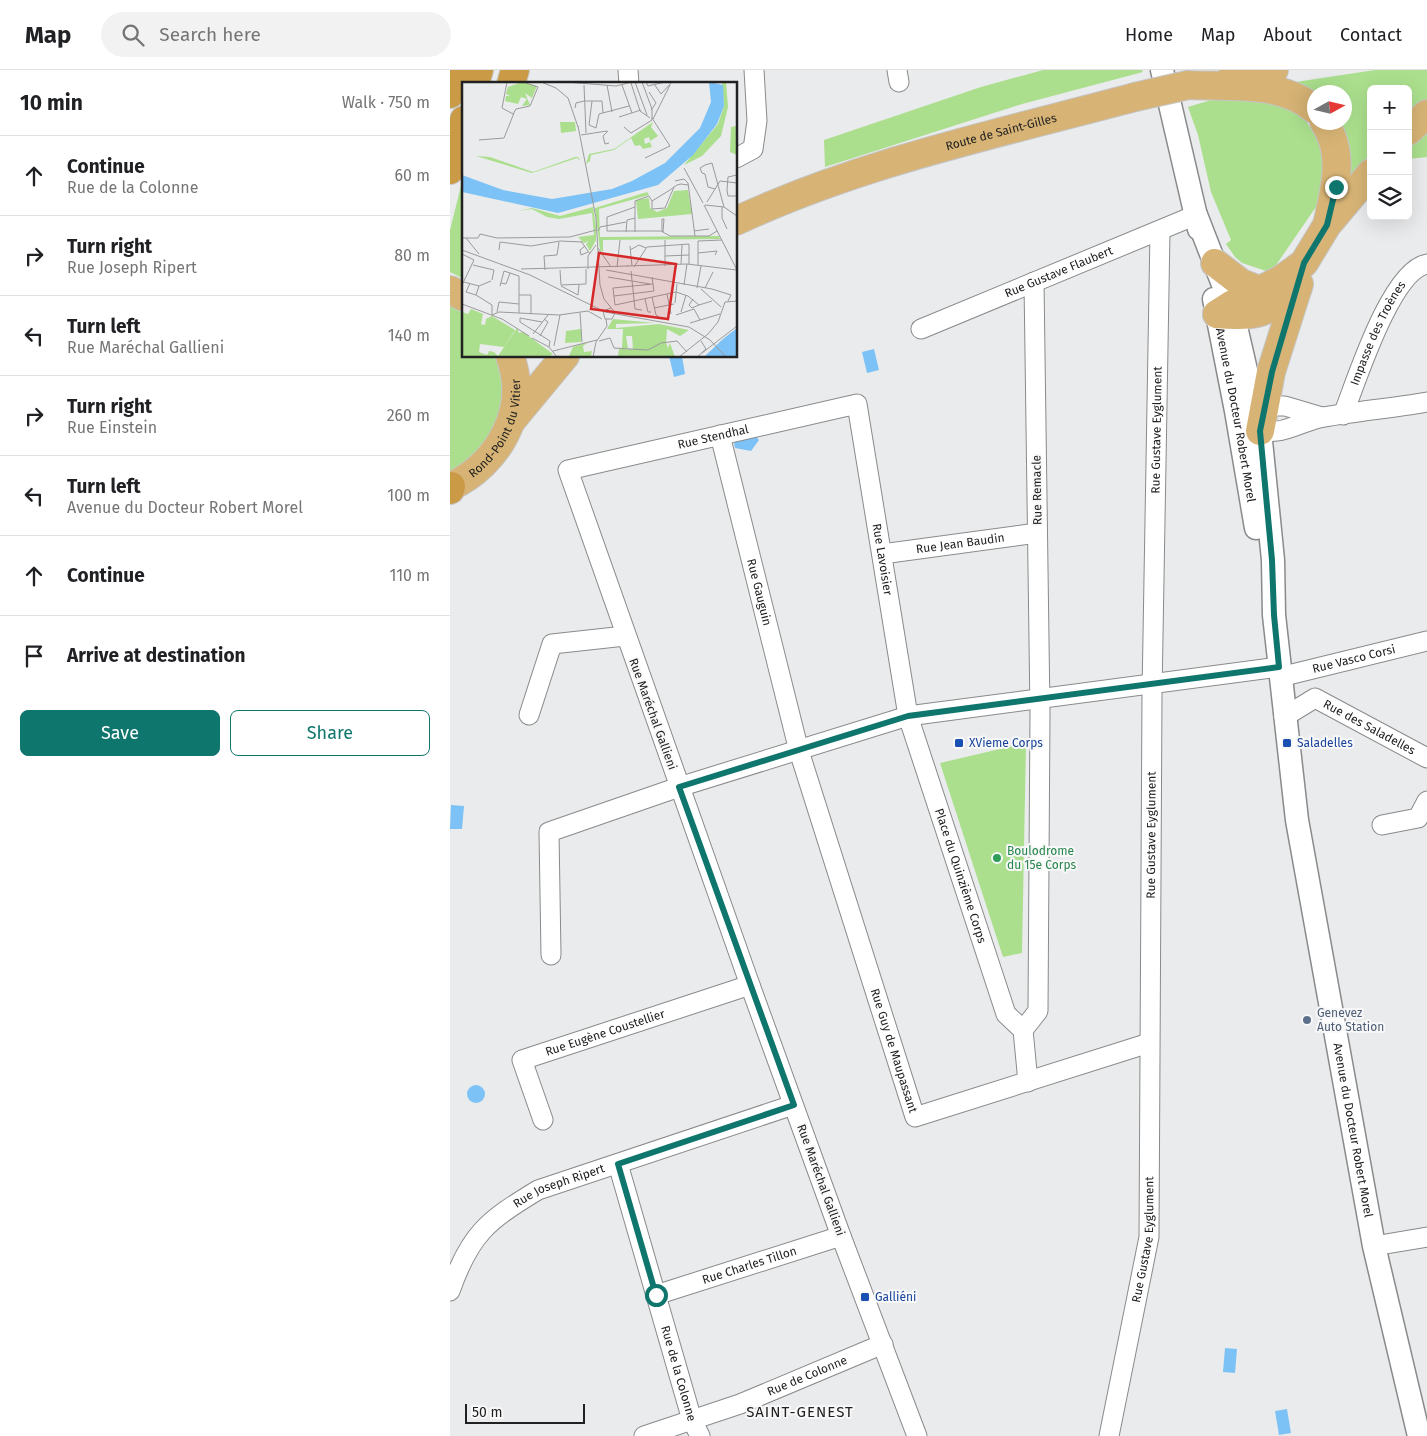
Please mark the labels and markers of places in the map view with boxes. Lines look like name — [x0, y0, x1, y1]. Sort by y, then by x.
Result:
place label: XVieme Corps — [969, 736, 1043, 750]
place label: Saladelles — [1297, 736, 1353, 750]
marker: XVieme Corps — [953, 737, 965, 749]
marker: Saladelles — [1281, 737, 1293, 749]
place label: Boulodrome du 15e Corps — [1007, 844, 1077, 872]
marker: Boulodrome du 15e Corps — [991, 852, 1003, 864]
place label: Genevez Auto Station — [1317, 1006, 1384, 1034]
marker: Genevez Auto Station — [1301, 1014, 1313, 1026]
place label: Galliéni — [875, 1290, 916, 1304]
marker: Galliéni — [859, 1291, 871, 1303]

